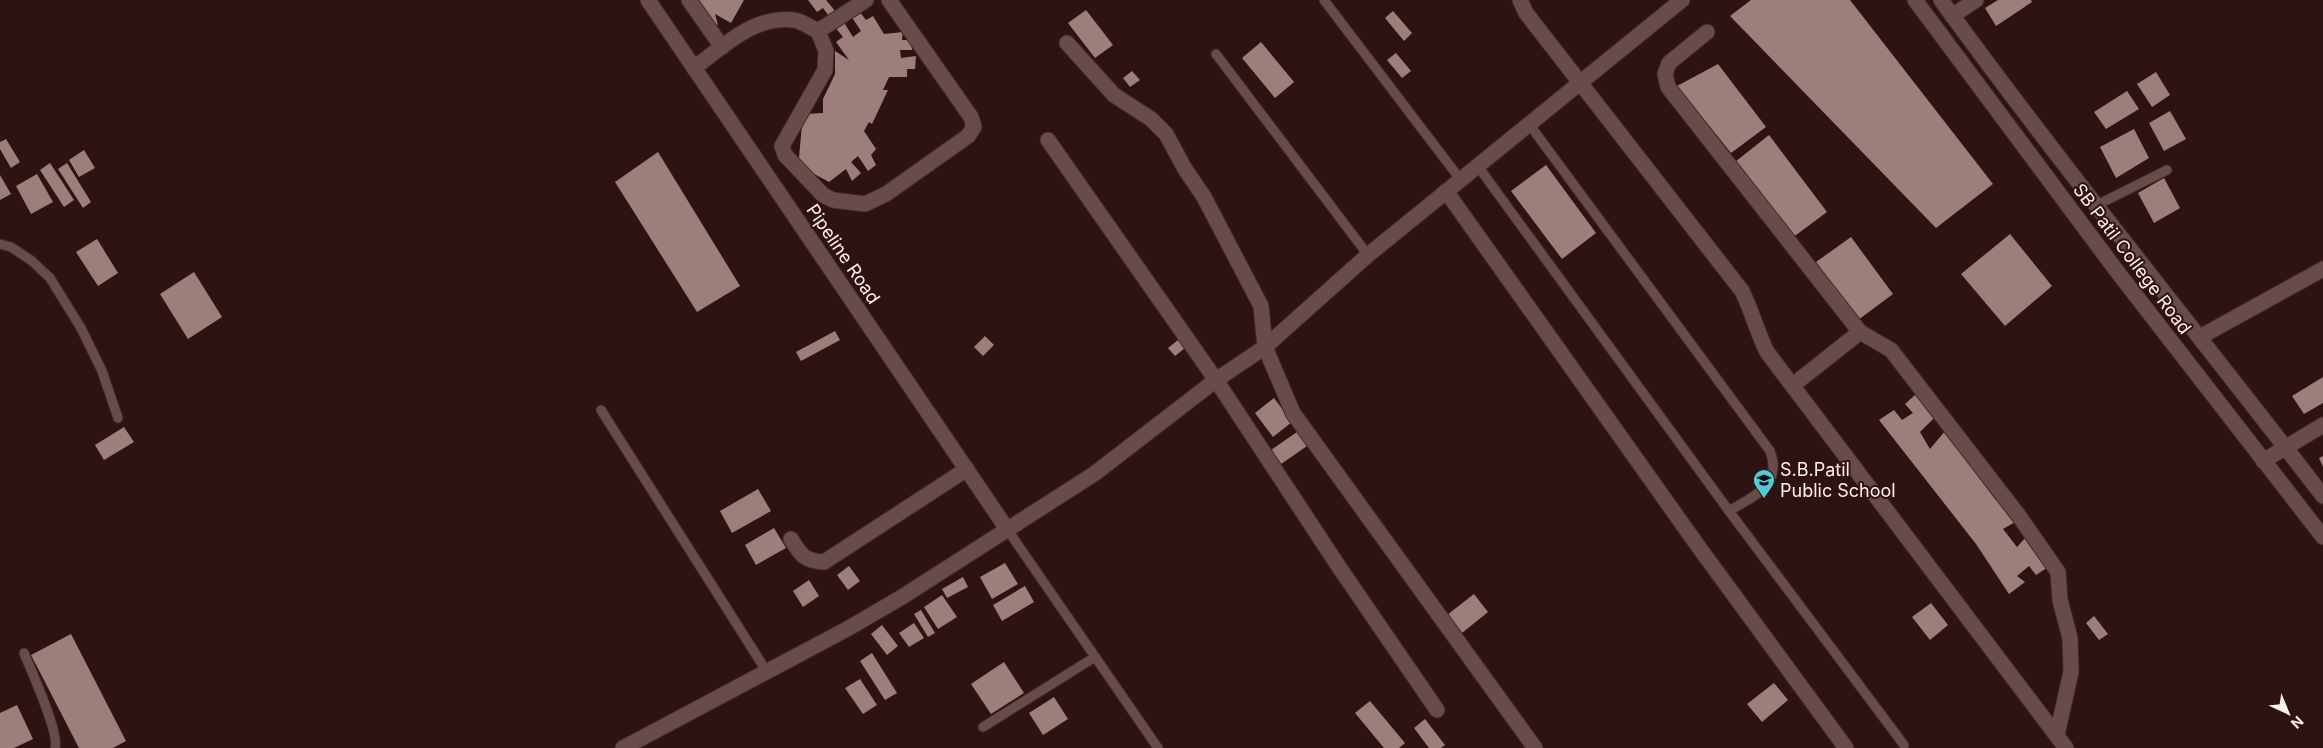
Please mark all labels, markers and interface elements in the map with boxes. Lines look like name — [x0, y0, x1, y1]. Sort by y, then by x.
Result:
street label: SB Patil College Road — [2069, 179, 2196, 338]
street label: Pipeline Road — [802, 200, 884, 308]
place label: S.B.Patil Public School — [1780, 459, 1896, 501]
school or university icon: S.B.Patil Public School — [1752, 468, 1776, 499]
north arrow — [2263, 688, 2313, 738]
text: N — [2288, 713, 2307, 733]

